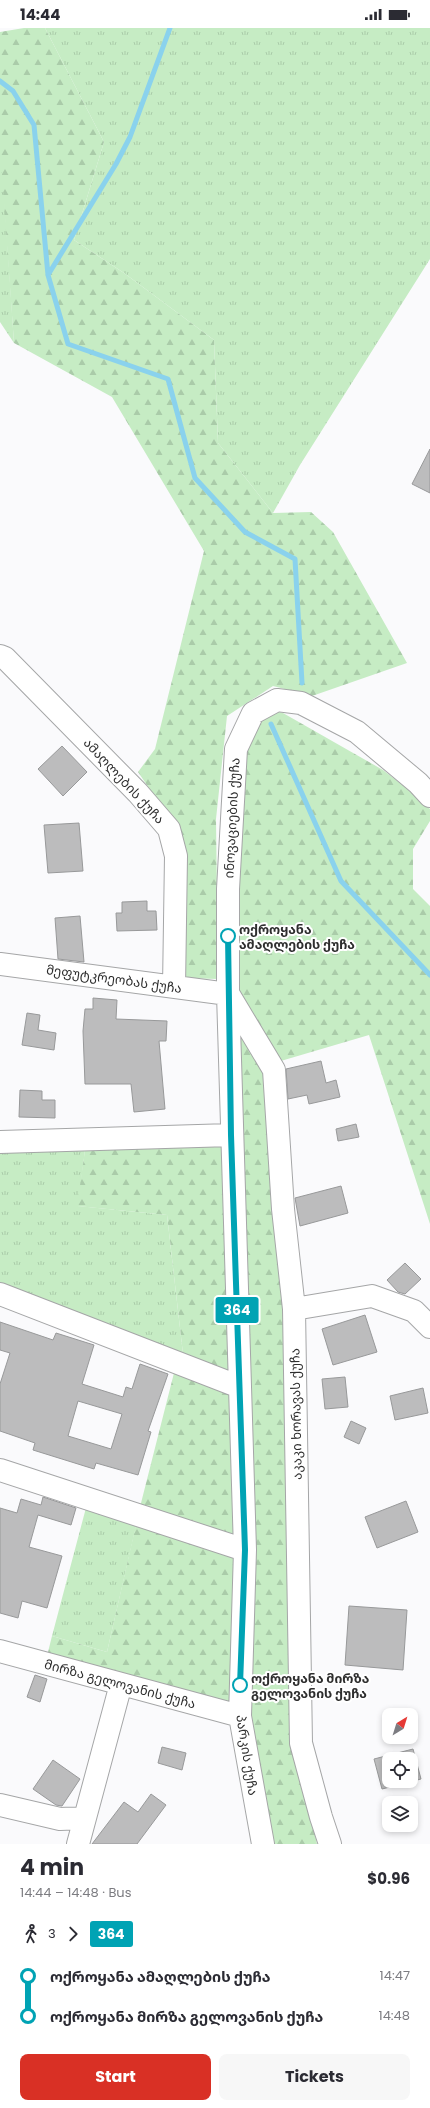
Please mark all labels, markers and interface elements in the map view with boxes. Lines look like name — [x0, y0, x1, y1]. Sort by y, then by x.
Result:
text: 14:44 — [20, 4, 60, 25]
street label: ამაღლების ქუჩა — [79, 734, 169, 828]
street label: ინოვაციების ქუჩა — [219, 757, 245, 879]
place label: ოქროყანა ამაღლების ქუჩა — [239, 920, 355, 954]
marker: ოქროყანა ამაღლების ქუჩა — [220, 928, 236, 944]
street label: მეფუტკრეობას ქუჩა — [45, 960, 183, 998]
line badge: 364 — [214, 1297, 260, 1323]
text: 364 — [224, 1300, 250, 1320]
street label: აკაკი ხორავას ქუჩა — [285, 1348, 307, 1480]
street label: მირზა გელოვანის ქუჩა — [42, 1655, 198, 1713]
place label: ოქროყანა მირზა გელოვანის ქუჩა — [251, 1669, 369, 1703]
marker: ოქროყანა მირზა გელოვანის ქუჩა — [232, 1677, 248, 1693]
north arrow — [382, 1708, 418, 1744]
map controls — [382, 1708, 418, 1832]
street label: პარკის ქუჩა — [231, 1713, 263, 1797]
button: locate — [382, 1752, 418, 1788]
button: layers — [382, 1796, 418, 1832]
text: 4 min — [20, 1852, 84, 1883]
text: $0.96 — [367, 1868, 410, 1889]
text: 14:44 – 14:48 · Bus — [20, 1883, 131, 1902]
icon: walk — [20, 1923, 42, 1945]
icon: forward — [62, 1923, 84, 1945]
text: 3 — [48, 1924, 56, 1943]
text: 364 — [98, 1924, 125, 1944]
text: ოქროყანა ამაღლების ქუჩა — [50, 1966, 271, 1987]
text: 14:47 — [380, 1966, 410, 1985]
text: ოქროყანა მირზა გელოვანის ქუჩა — [50, 2006, 323, 2027]
text: 14:48 — [379, 2006, 410, 2025]
button: Start — [20, 2054, 211, 2100]
button: Tickets — [219, 2054, 410, 2100]

